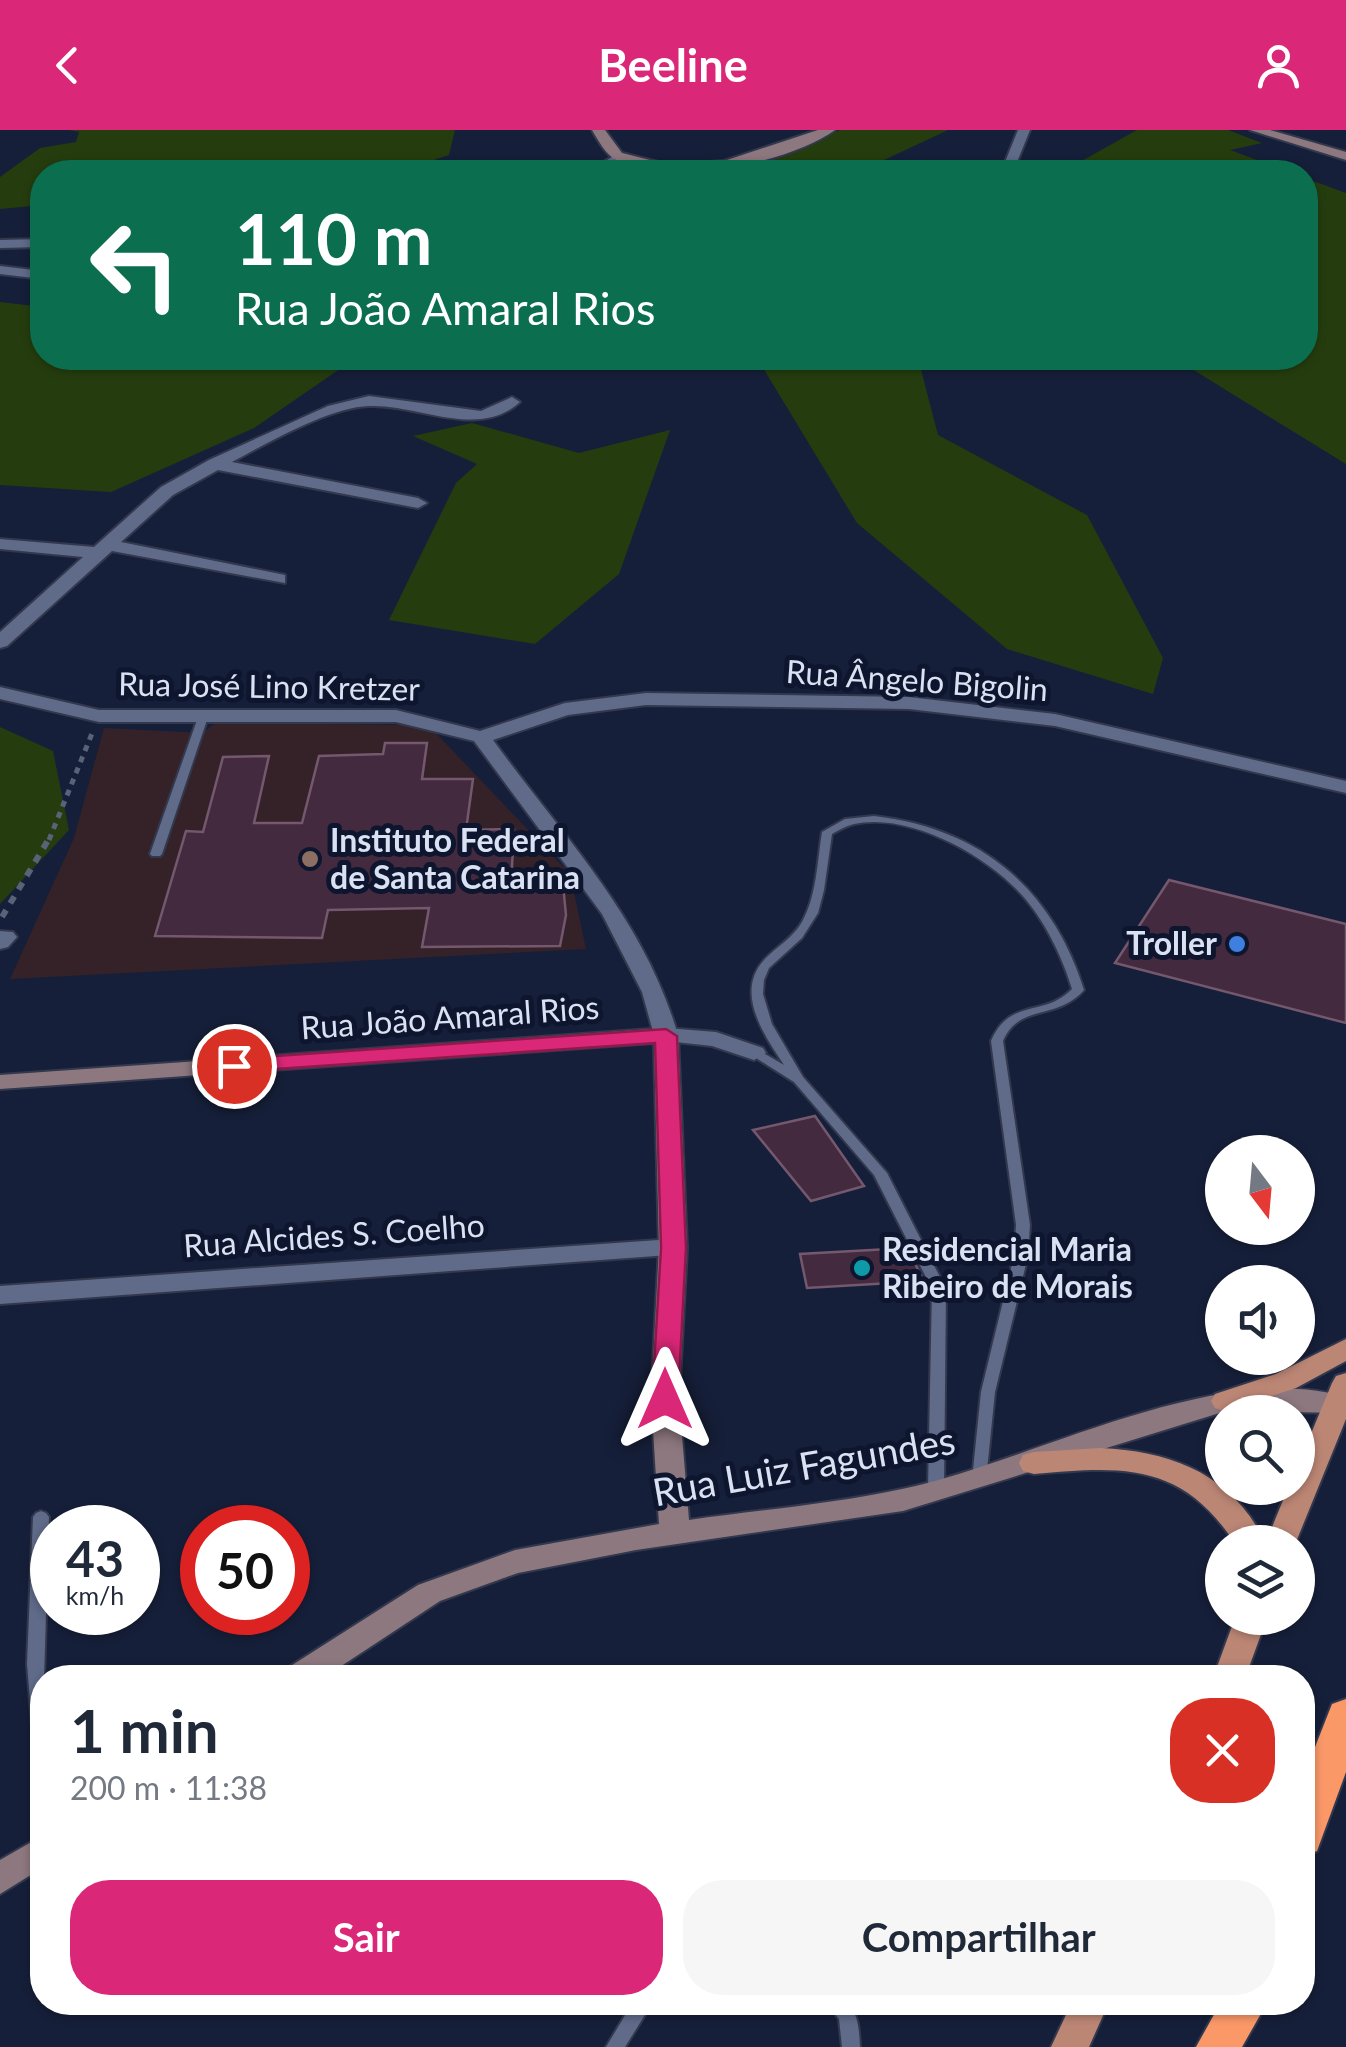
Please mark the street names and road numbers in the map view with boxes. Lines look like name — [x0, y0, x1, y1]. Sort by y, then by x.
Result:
street label: Rua Ângelo Bigolin — [785, 651, 1049, 708]
street label: Rua José Lino Kretzer — [118, 663, 421, 708]
street label: Rua João Amaral Rios — [299, 987, 600, 1046]
street label: Rua Alcides S. Coelho — [182, 1205, 486, 1264]
street label: Rua Luiz Fagundes — [649, 1416, 958, 1514]

